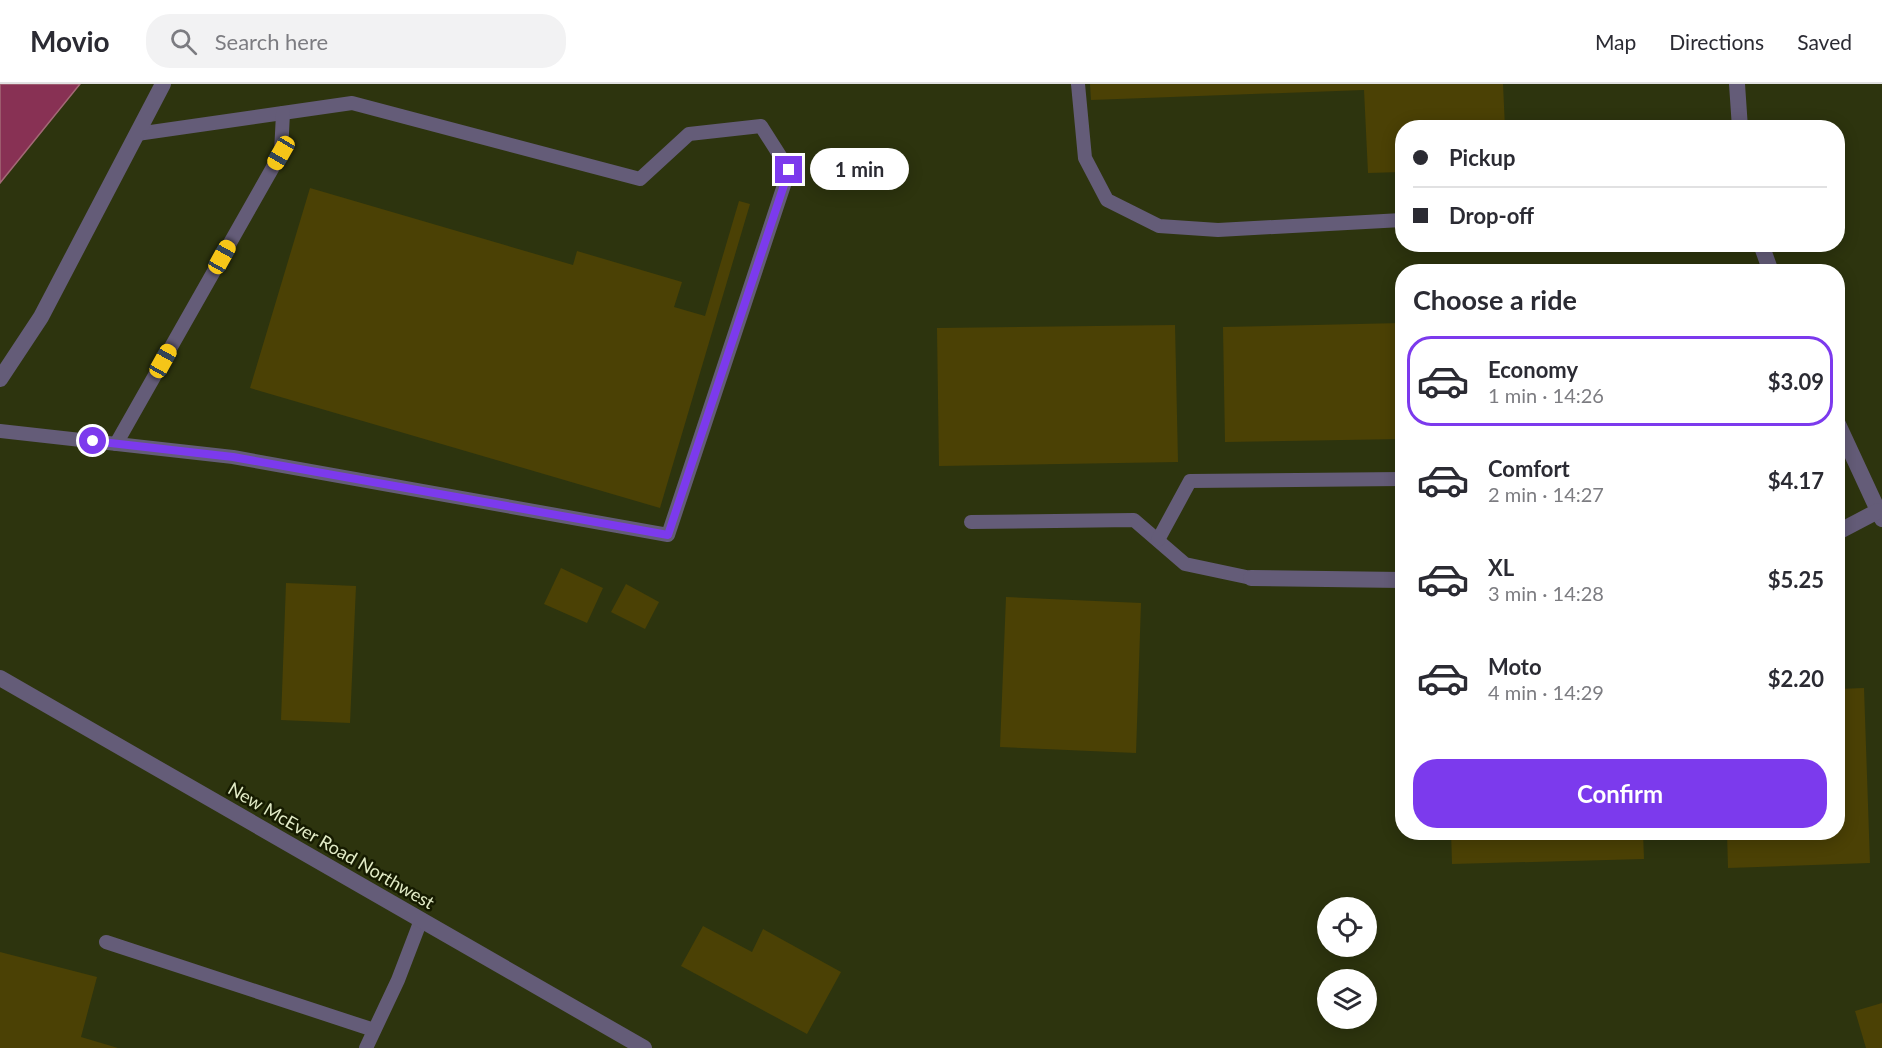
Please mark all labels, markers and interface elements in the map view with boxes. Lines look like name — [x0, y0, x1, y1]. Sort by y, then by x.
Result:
search box — [146, 14, 566, 68]
text: Movio — [30, 24, 110, 58]
icon: search — [167, 25, 200, 58]
text: Search here — [215, 28, 328, 55]
text: Map — [1595, 29, 1636, 54]
text: Directions — [1669, 29, 1764, 54]
text: Saved — [1797, 29, 1852, 54]
car — [264, 133, 298, 173]
text: Pickup — [1449, 144, 1515, 171]
callout: 1 min — [810, 149, 909, 191]
route end — [775, 156, 802, 183]
text: 1 min — [835, 157, 884, 181]
text: Drop-off — [1449, 202, 1534, 229]
car — [205, 237, 239, 277]
text: Choose a ride — [1413, 283, 1577, 316]
car — [146, 341, 180, 381]
icon: car — [1416, 354, 1470, 408]
text: Economy — [1488, 356, 1578, 383]
text: $3.09 — [1768, 368, 1824, 395]
text: 1 min · 14:26 — [1488, 383, 1604, 407]
route start — [79, 427, 106, 454]
icon: car — [1416, 453, 1470, 507]
text: Comfort — [1488, 455, 1570, 482]
text: $4.17 — [1768, 467, 1824, 494]
text: 2 min · 14:27 — [1488, 482, 1604, 506]
icon: car — [1416, 552, 1470, 606]
text: XL — [1488, 554, 1514, 581]
text: $5.25 — [1768, 566, 1824, 593]
text: 3 min · 14:28 — [1488, 581, 1604, 605]
icon: car — [1416, 651, 1470, 705]
text: Moto — [1488, 653, 1542, 680]
text: $2.20 — [1768, 665, 1824, 692]
text: 4 min · 14:29 — [1488, 680, 1604, 704]
button: Confirm — [1413, 759, 1827, 828]
street label: New McEver Road Northwest — [224, 777, 439, 914]
map controls — [1317, 897, 1377, 1029]
button: locate — [1317, 897, 1377, 957]
button: layers — [1317, 969, 1377, 1029]

